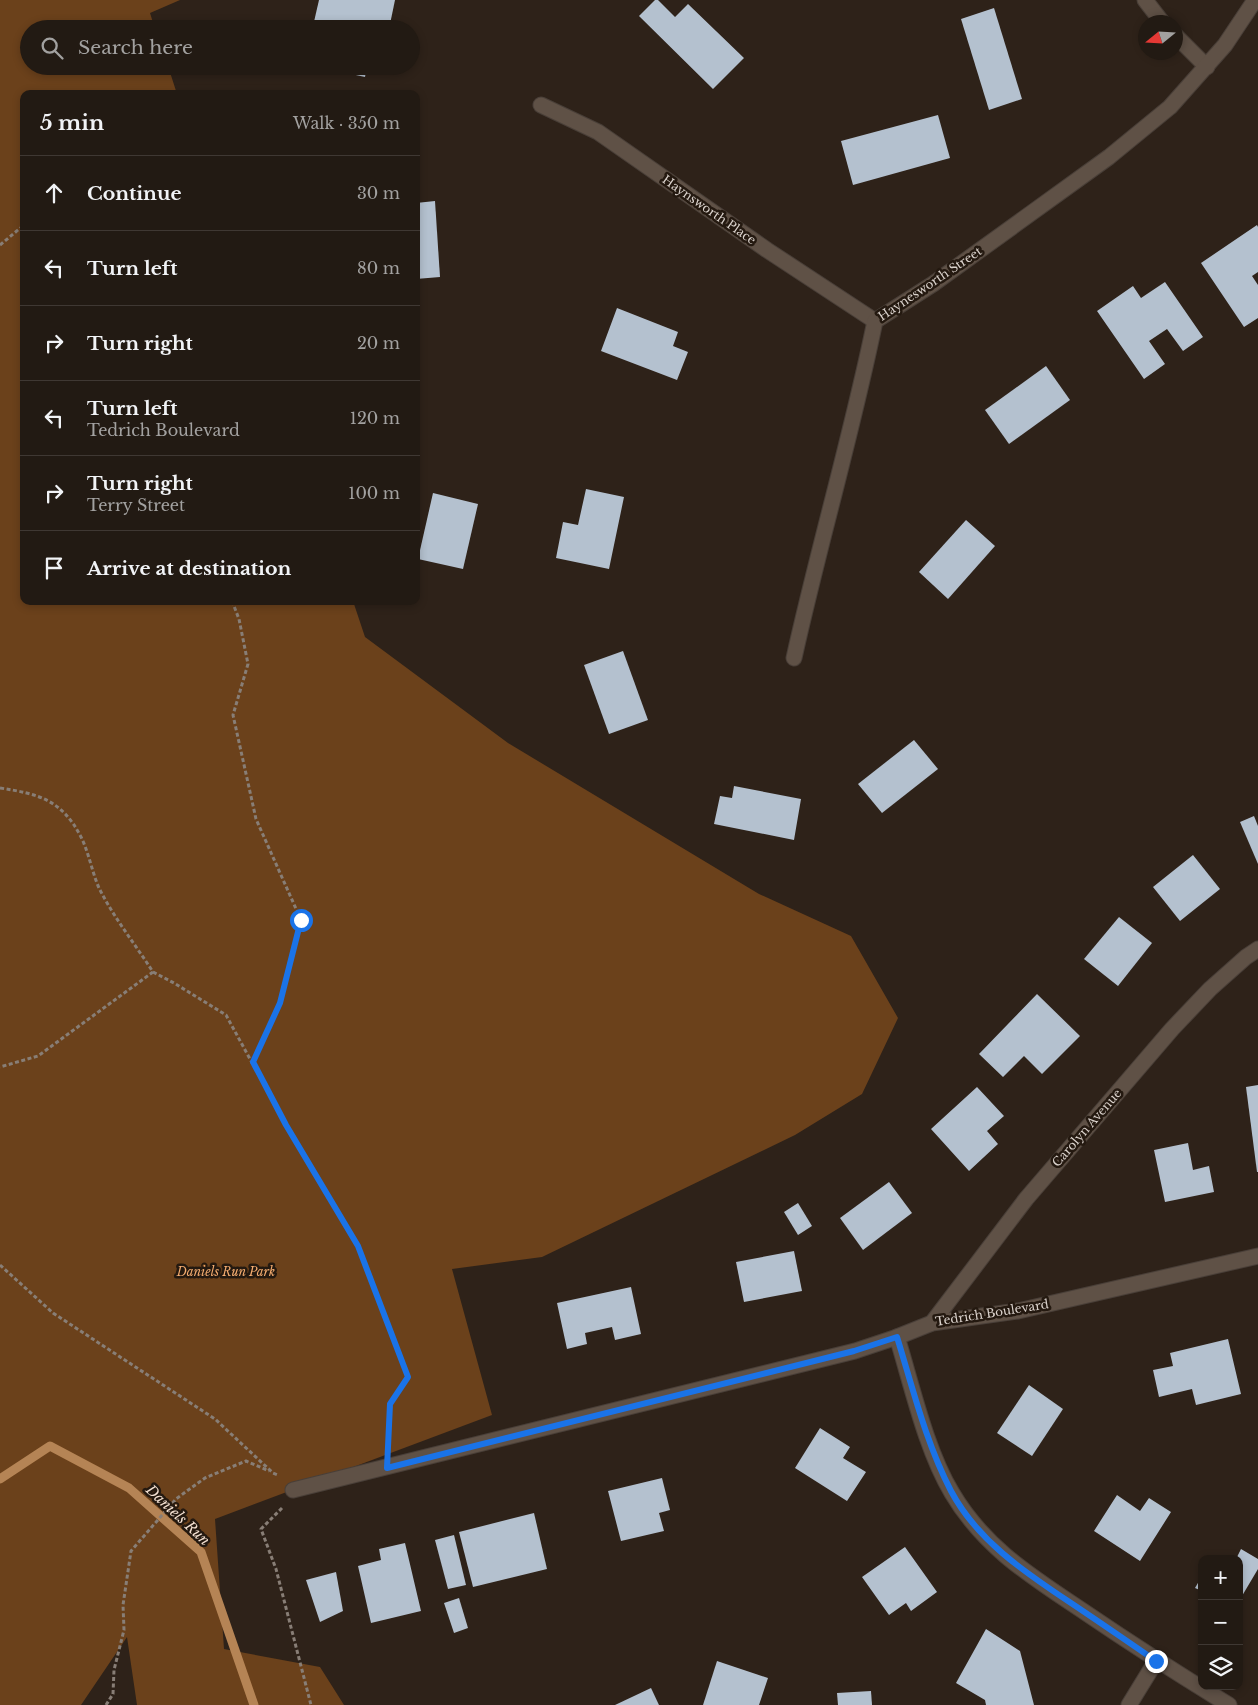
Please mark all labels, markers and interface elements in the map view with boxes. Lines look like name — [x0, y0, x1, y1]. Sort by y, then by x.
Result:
north arrow — [1138, 15, 1183, 60]
search box — [20, 20, 420, 75]
icon: search — [38, 34, 66, 62]
text: Search here — [78, 36, 193, 59]
text: 5 min — [40, 110, 104, 136]
text: Walk · 350 m — [293, 113, 400, 133]
street label: Haynsworth Place — [660, 172, 759, 248]
icon: ahead — [40, 179, 68, 207]
text: Continue — [87, 182, 182, 205]
text: 30 m — [357, 183, 400, 203]
street label: Haynesworth Street — [875, 243, 985, 324]
icon: left — [40, 254, 68, 282]
text: Turn left — [87, 257, 178, 280]
text: 80 m — [357, 258, 400, 278]
icon: right — [40, 329, 68, 357]
text: Turn right — [87, 332, 193, 355]
text: 20 m — [357, 333, 400, 353]
text: Turn left — [87, 397, 178, 420]
icon: left — [40, 404, 68, 432]
text: 120 m — [350, 408, 400, 428]
text: Tedrich Boulevard — [87, 420, 240, 440]
text: Turn right — [87, 472, 193, 495]
icon: right — [40, 479, 68, 507]
text: 100 m — [348, 483, 400, 503]
text: Terry Street — [87, 495, 185, 515]
icon: arrive — [40, 554, 68, 582]
text: Arrive at destination — [87, 557, 291, 580]
route start — [290, 909, 313, 932]
street label: Carolyn Avenue — [1049, 1086, 1125, 1170]
park label: Daniels Run Park — [176, 1264, 275, 1279]
street label: Tedrich Boulevard — [934, 1296, 1050, 1329]
water label: Daniels Run — [142, 1480, 214, 1549]
map controls — [1198, 1555, 1243, 1690]
button: + — [1198, 1555, 1243, 1600]
button: − — [1198, 1600, 1243, 1645]
button: layers — [1198, 1645, 1243, 1690]
route end — [1145, 1650, 1168, 1673]

